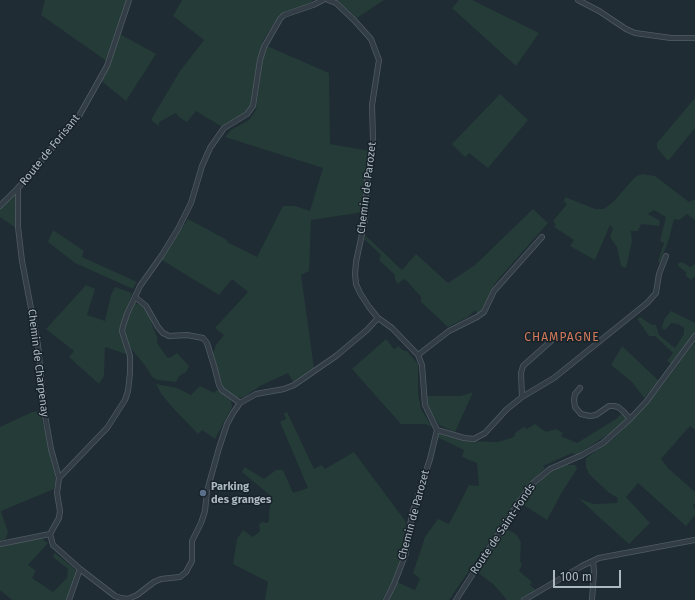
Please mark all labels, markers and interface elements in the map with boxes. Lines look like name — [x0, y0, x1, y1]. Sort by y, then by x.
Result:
street label: Route de Forisant — [17, 112, 83, 188]
street label: Chemin de Parozet — [355, 141, 379, 235]
street label: Chemin de Charpenay — [25, 308, 51, 418]
district label: CHAMPAGNE — [524, 331, 600, 345]
street label: Chemin de Parozet — [396, 469, 432, 561]
place label: Parking des granges — [211, 480, 271, 506]
street label: Route de Saint-Fonds — [468, 481, 538, 577]
marker: Parking des granges — [198, 488, 208, 498]
scale bar — [555, 562, 623, 588]
text: 100 m — [560, 570, 592, 584]

